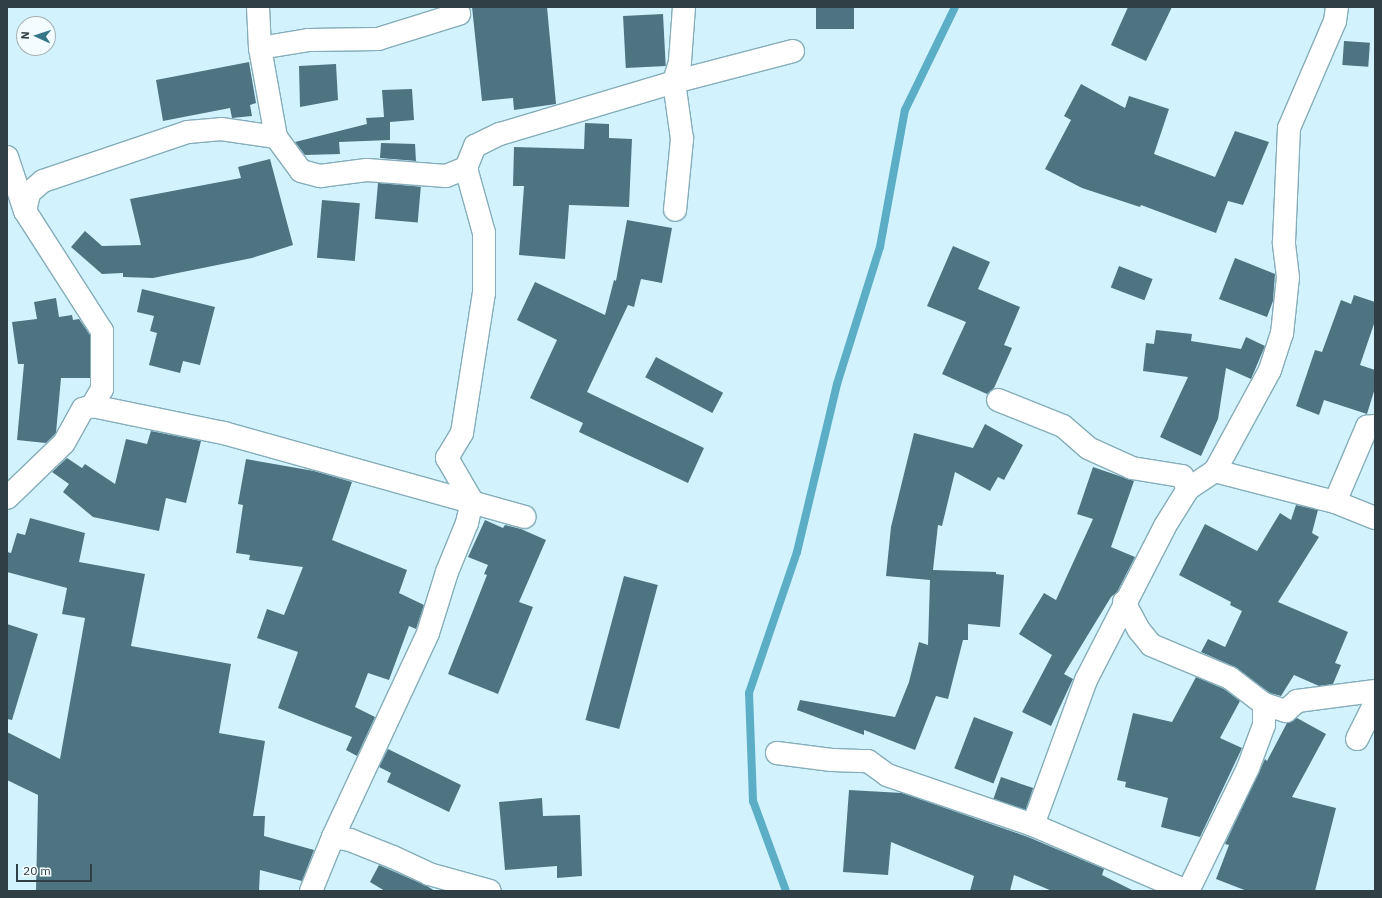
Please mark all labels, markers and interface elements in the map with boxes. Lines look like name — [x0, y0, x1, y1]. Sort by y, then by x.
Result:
north arrow — [16, 16, 56, 56]
text: N — [18, 31, 32, 40]
scale bar — [18, 856, 94, 882]
text: 20 m — [23, 863, 51, 878]

